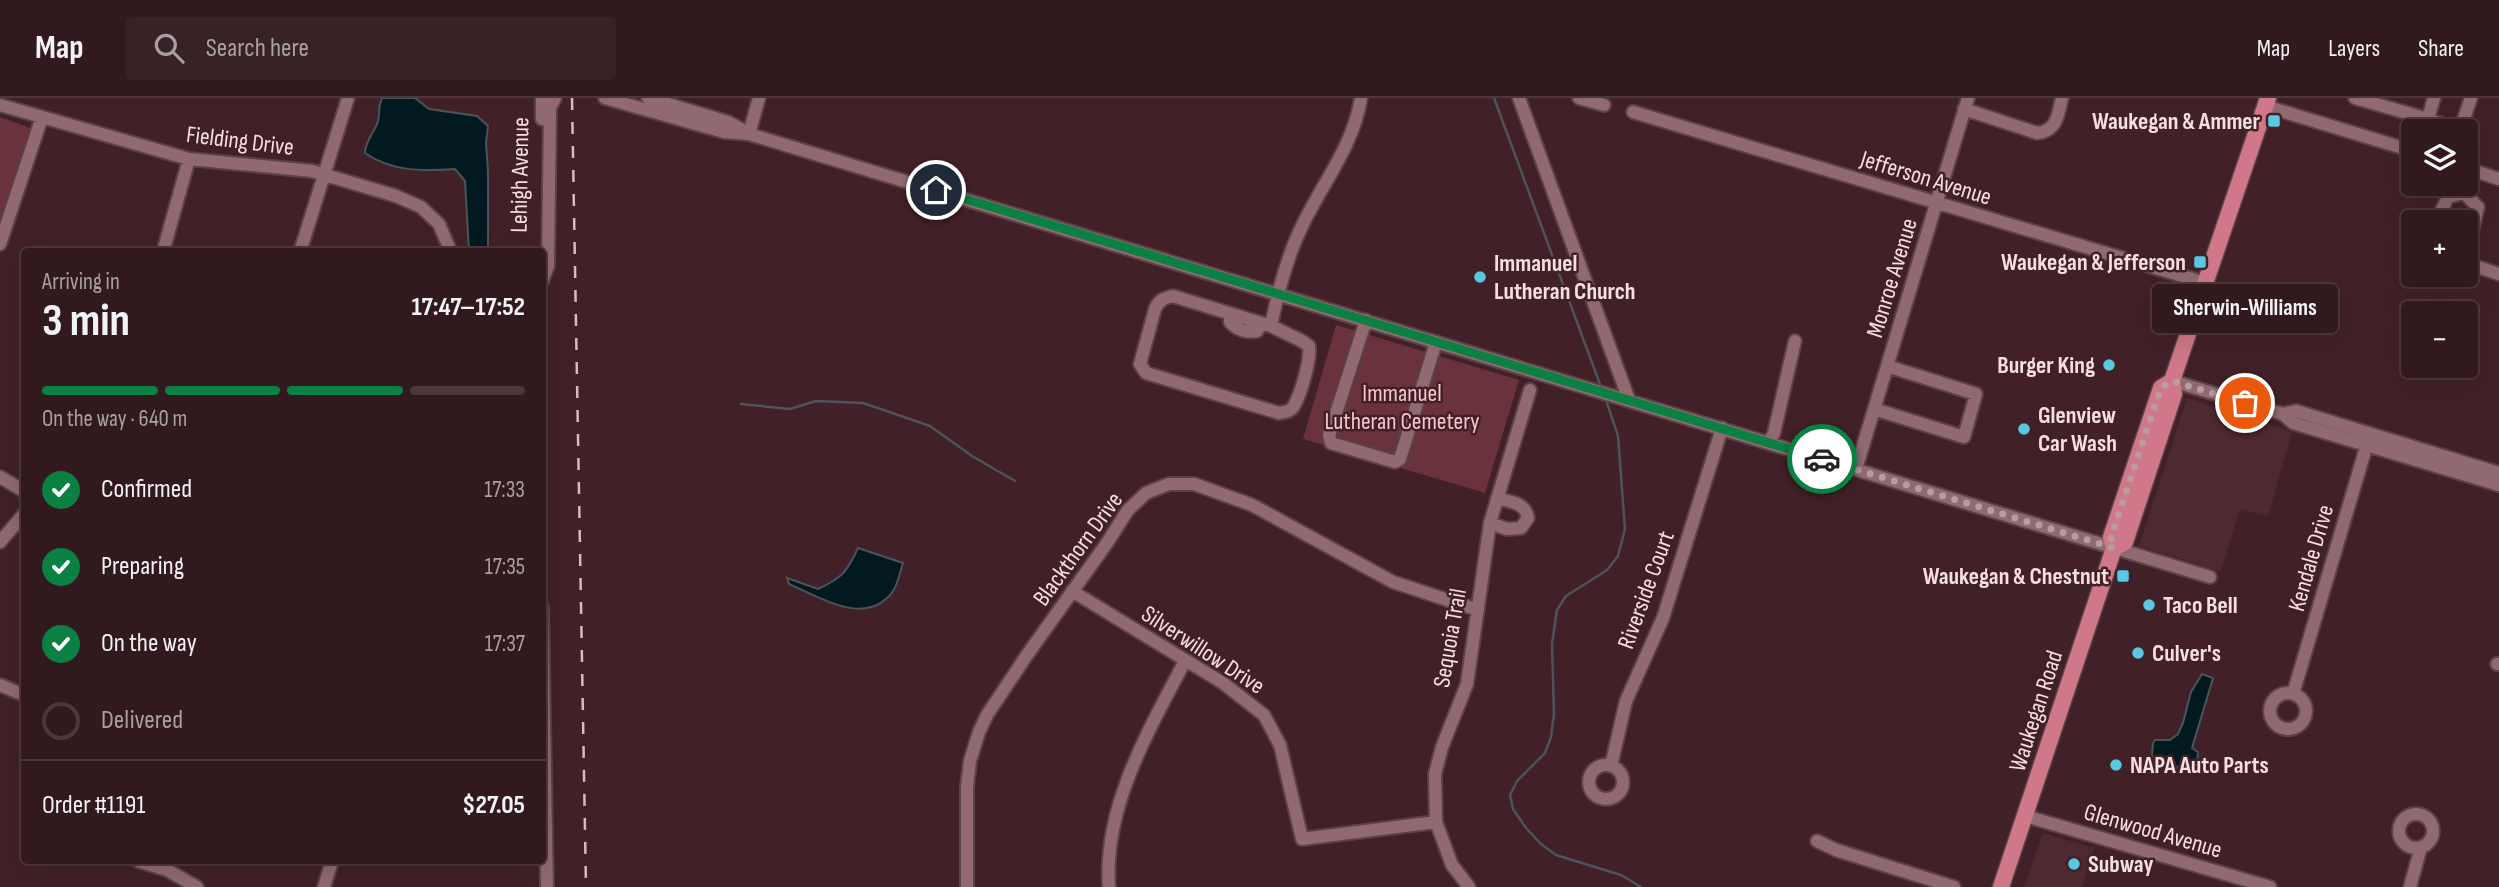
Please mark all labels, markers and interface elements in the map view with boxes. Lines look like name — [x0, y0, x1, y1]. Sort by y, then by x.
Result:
search box — [126, 17, 616, 80]
text: Map — [35, 28, 84, 68]
icon: search — [150, 29, 188, 67]
text: Search here — [206, 33, 309, 64]
text: Map — [2257, 34, 2290, 63]
text: Layers — [2328, 34, 2380, 63]
text: Share — [2418, 34, 2464, 63]
place label: Waukegan & Ammer — [2092, 107, 2261, 136]
marker: Waukegan & Ammer — [2266, 113, 2282, 129]
street label: Lehigh Avenue — [504, 117, 536, 233]
map controls — [2401, 119, 2478, 378]
button: layers — [2401, 119, 2478, 196]
street label: Fielding Drive — [185, 120, 295, 162]
street label: Jefferson Avenue — [1856, 144, 1995, 212]
pin — [906, 160, 966, 220]
icon: home — [917, 171, 955, 209]
button: + — [2401, 210, 2478, 287]
street label: Monroe Avenue — [1860, 215, 1924, 341]
place label: Waukegan & Jefferson — [2001, 248, 2186, 277]
place label: Immanuel Lutheran Church — [1494, 249, 1636, 306]
marker: Waukegan & Jefferson — [2192, 254, 2208, 270]
text: Arriving in — [42, 268, 120, 296]
marker: Immanuel Lutheran Church — [1472, 269, 1488, 285]
callout: Sherwin-Williams — [2152, 284, 2338, 333]
text: 17:47–17:52 — [411, 292, 525, 323]
text: 3 min — [42, 294, 130, 349]
text: Sherwin-Williams — [2173, 294, 2317, 322]
button: − — [2401, 301, 2478, 378]
place label: Burger King — [1997, 351, 2095, 380]
marker: Burger King — [2101, 357, 2117, 373]
pin — [2215, 373, 2275, 433]
park label: Immanuel Lutheran Cemetery — [1324, 379, 1480, 436]
icon: bag — [2226, 384, 2264, 422]
place label: Glenview Car Wash — [2038, 401, 2117, 458]
text: On the way · 640 m — [42, 405, 187, 433]
marker: Glenview Car Wash — [2016, 421, 2032, 437]
courier — [1787, 424, 1857, 494]
icon: car — [1803, 440, 1841, 478]
icon: check — [42, 471, 80, 509]
text: Confirmed — [101, 474, 192, 505]
text: 17:33 — [484, 476, 525, 504]
street label: Blackthorn Drive — [1027, 486, 1129, 612]
street label: Kendale Drive — [2282, 501, 2340, 615]
street label: Riverside Court — [1611, 527, 1681, 653]
icon: check — [42, 548, 80, 586]
text: Preparing — [101, 551, 184, 582]
text: 17:35 — [485, 553, 525, 581]
place label: Waukegan & Chestnut — [1923, 562, 2109, 591]
marker: Waukegan & Chestnut — [2115, 568, 2131, 584]
street label: Sequoia Trail — [1427, 586, 1473, 690]
place label: Taco Bell — [2163, 591, 2238, 620]
marker: Taco Bell — [2141, 597, 2157, 613]
street label: Silverwillow Drive — [1136, 599, 1270, 701]
icon: check — [42, 625, 80, 663]
text: On the way — [101, 628, 197, 659]
text: 17:37 — [485, 630, 525, 658]
place label: Culver's — [2152, 639, 2221, 668]
marker: Culver's — [2130, 645, 2146, 661]
street label: Waukegan Road — [2003, 647, 2069, 775]
text: Delivered — [101, 705, 183, 736]
place label: NAPA Auto Parts — [2130, 751, 2269, 780]
marker: NAPA Auto Parts — [2108, 757, 2124, 773]
text: Order #1191 — [42, 790, 145, 821]
text: $27.05 — [462, 790, 525, 821]
street label: Glenwood Avenue — [2081, 797, 2225, 865]
place label: Subway — [2088, 850, 2153, 879]
marker: Subway — [2066, 856, 2082, 872]

